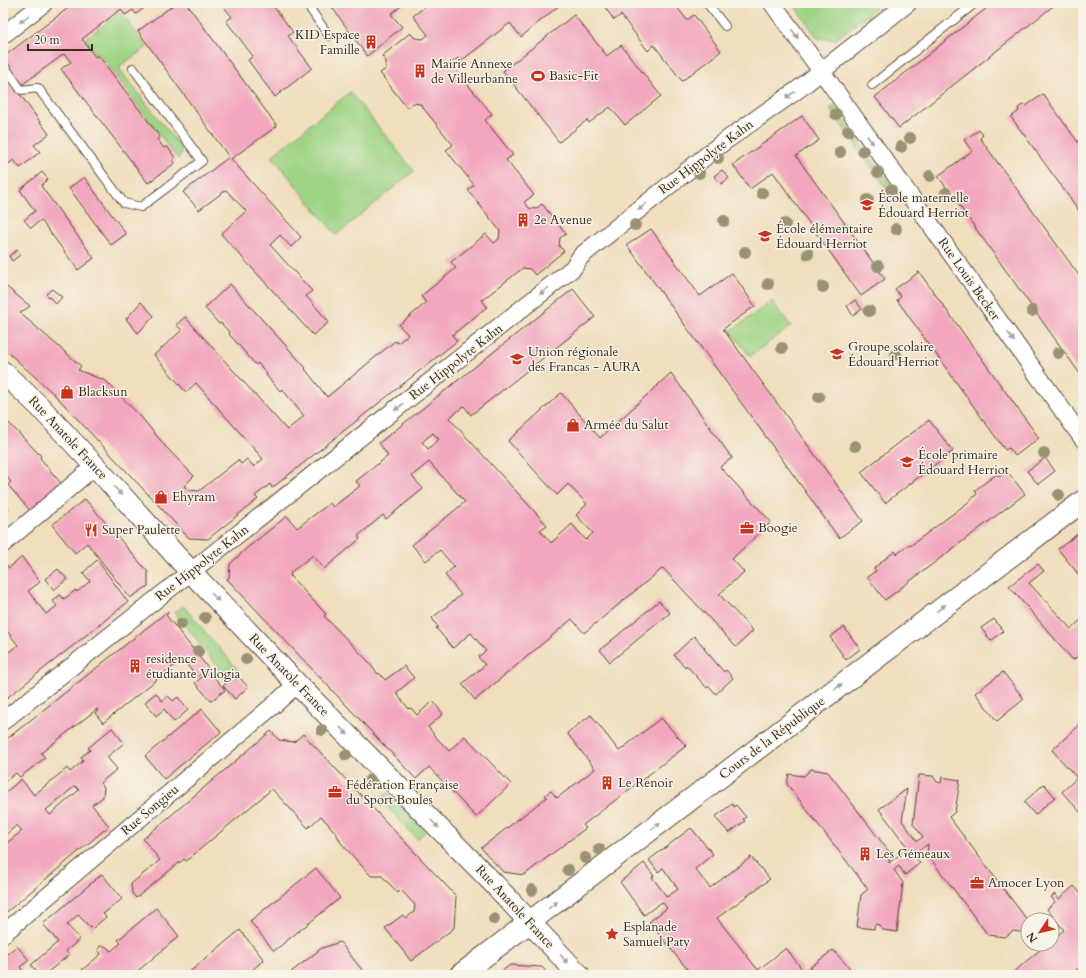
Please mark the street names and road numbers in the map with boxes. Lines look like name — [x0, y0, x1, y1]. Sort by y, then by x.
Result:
street label: Rue Hippolyte Kahn — [655, 115, 758, 199]
street label: Rue Louis Becker — [934, 234, 1004, 324]
street label: Rue Hippolyte Kahn — [405, 319, 507, 404]
street label: Rue Anatole France — [24, 392, 112, 484]
street label: Rue Hippolyte Kahn — [151, 520, 253, 605]
street label: Rue Anatole France — [245, 630, 333, 720]
street label: Cours de la République — [715, 692, 829, 784]
street label: Rue Songieu — [117, 780, 183, 840]
street label: Rue Anatole France — [471, 861, 559, 953]

